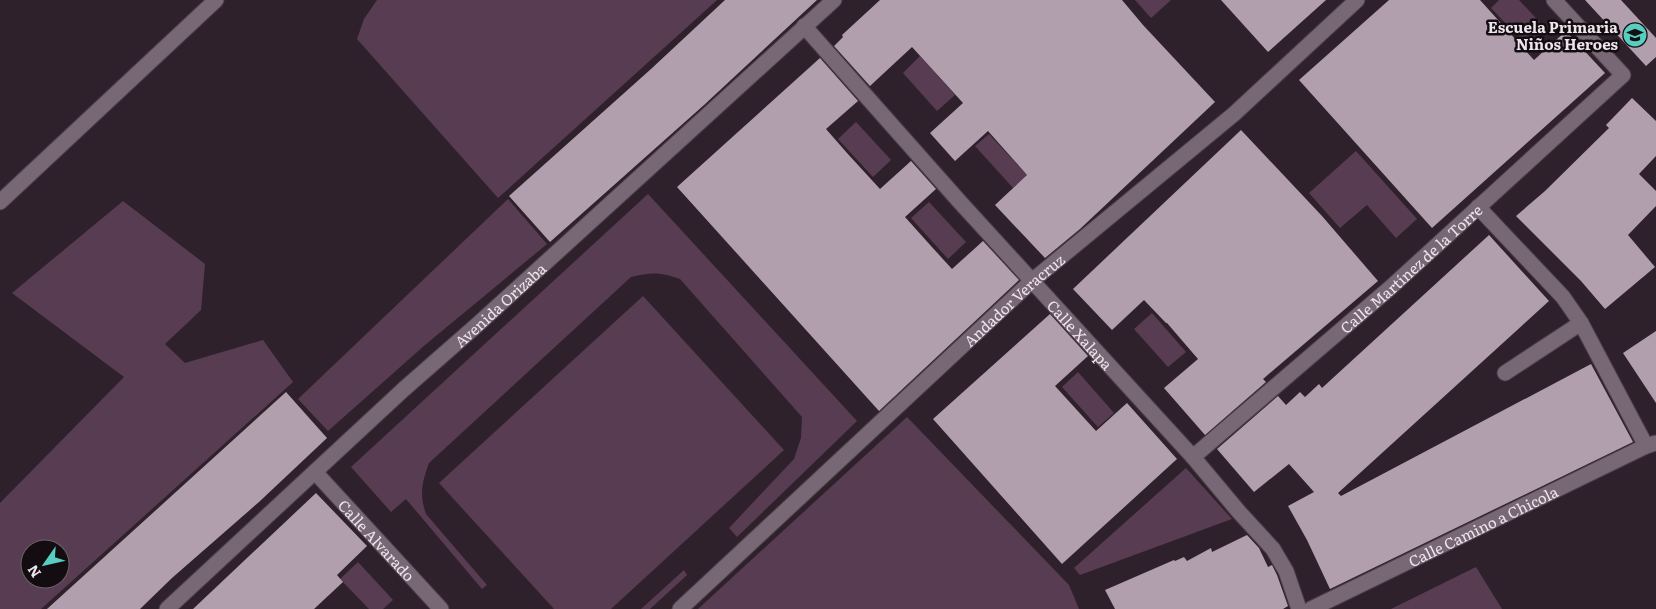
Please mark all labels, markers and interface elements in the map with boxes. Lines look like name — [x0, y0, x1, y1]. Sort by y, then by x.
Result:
place label: Escuela Primaria Niños Heroes — [1488, 15, 1619, 55]
school or university icon: Escuela Primaria Niños Heroes — [1622, 22, 1648, 48]
street label: Calle Martínez de la Torre — [1334, 198, 1487, 338]
street label: Andador Veracruz — [958, 247, 1069, 351]
street label: Avenida Orizaba — [448, 256, 551, 352]
street label: Calle Xalapa — [1042, 294, 1119, 375]
street label: Calle Camino a Chicola — [1404, 479, 1562, 572]
street label: Calle Alvarado — [334, 494, 421, 586]
north arrow — [20, 539, 70, 589]
text: N — [22, 561, 45, 582]

